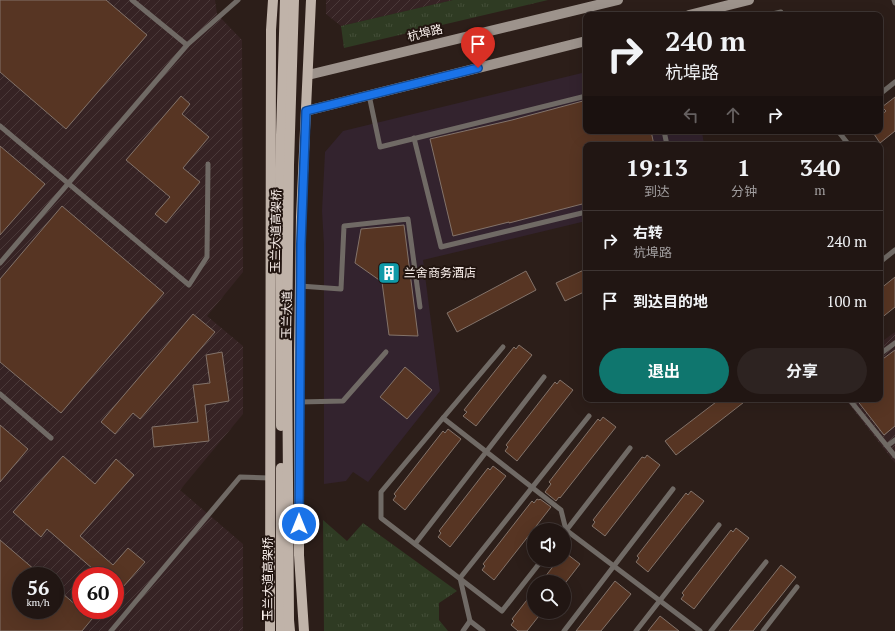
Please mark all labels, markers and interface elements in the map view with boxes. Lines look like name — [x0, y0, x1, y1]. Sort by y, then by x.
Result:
street label: 杭埠路 — [406, 21, 444, 44]
text: 240 m — [665, 22, 746, 59]
pin — [461, 27, 495, 68]
icon: right — [599, 28, 651, 80]
icon: arrive — [467, 33, 489, 55]
text: 杭埠路 — [665, 60, 719, 84]
icon: left — [680, 104, 702, 126]
icon: ahead — [722, 104, 744, 126]
icon: right — [764, 104, 786, 126]
text: 19:13 — [626, 151, 688, 183]
text: 1 — [737, 151, 751, 183]
text: 340 — [800, 151, 840, 183]
text: m — [814, 181, 826, 199]
text: 到达 — [644, 182, 670, 200]
text: 分钟 — [731, 182, 757, 200]
street label: 玉兰大道高架桥 — [267, 189, 284, 273]
text: 右转 — [633, 222, 663, 242]
icon: right — [599, 230, 621, 252]
text: 240 m — [826, 231, 867, 251]
text: 杭埠路 — [633, 243, 672, 261]
building icon: 兰舍商务酒店 — [376, 260, 402, 286]
place label: 兰舍商务酒店 — [404, 265, 476, 280]
icon: arrive — [599, 290, 621, 312]
street label: 玉兰大道 — [279, 291, 294, 339]
text: 到达目的地 — [633, 291, 708, 311]
text: 100 m — [826, 291, 867, 311]
button: 退出 — [599, 348, 729, 394]
button: 分享 — [737, 348, 867, 394]
position arrow — [278, 503, 320, 545]
map controls — [527, 523, 571, 619]
button: sound — [527, 523, 571, 567]
street label: 玉兰大道高架桥 — [260, 537, 275, 621]
speed limit sign: 60 — [72, 567, 124, 619]
text: 56 — [27, 574, 49, 601]
button: search — [527, 575, 571, 619]
text: km/h — [26, 596, 50, 609]

